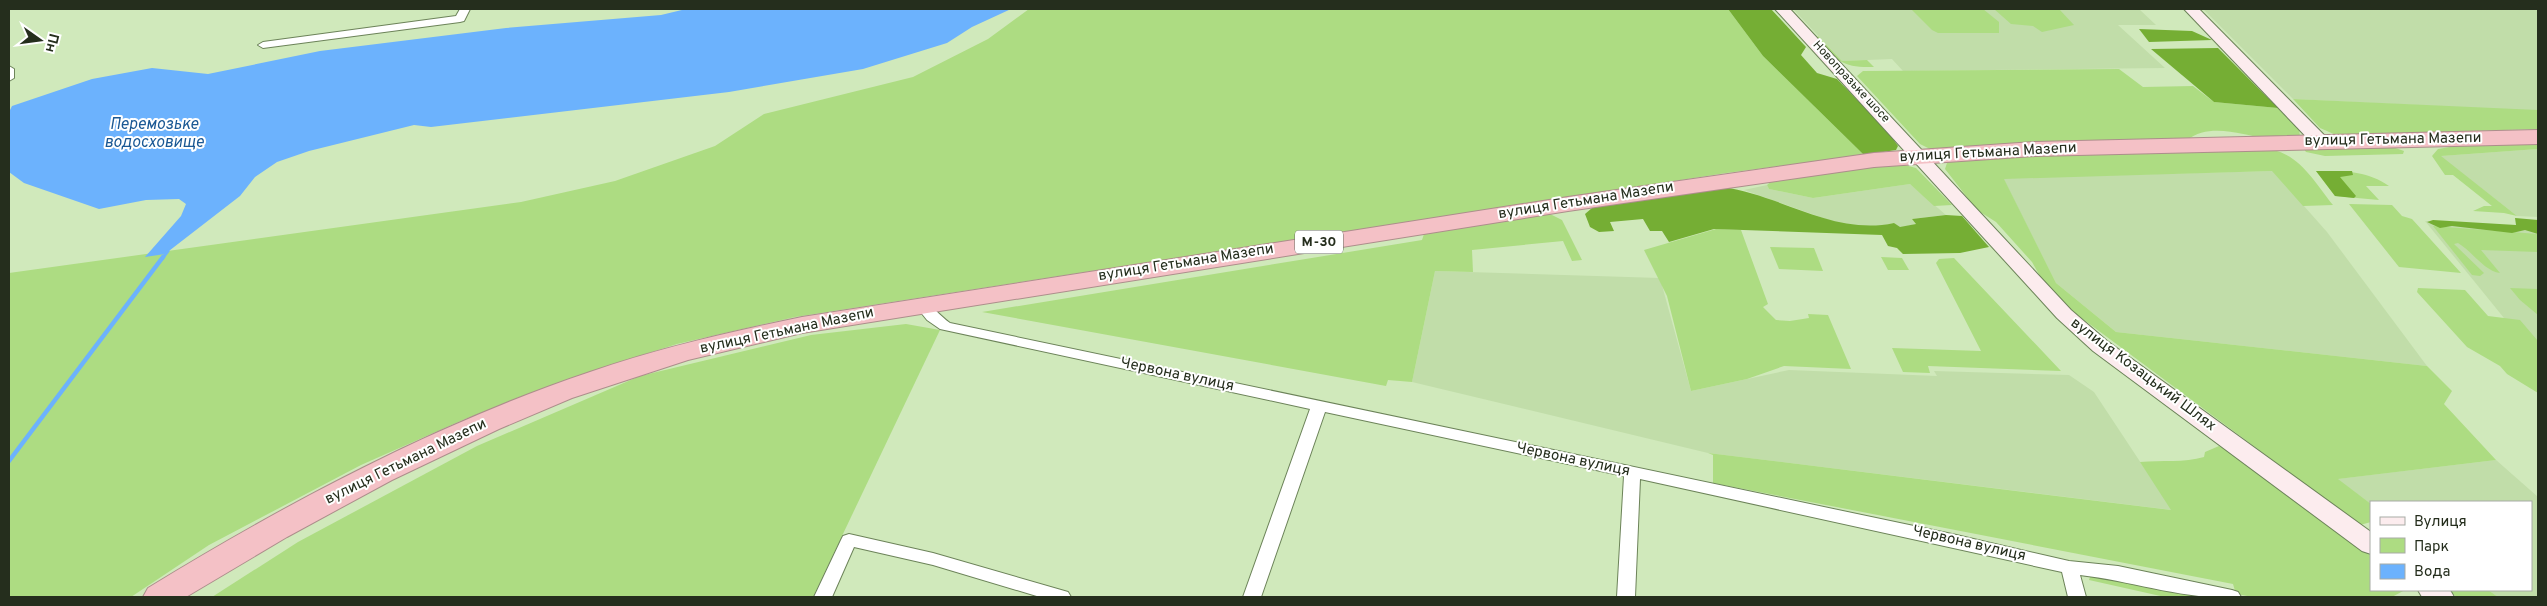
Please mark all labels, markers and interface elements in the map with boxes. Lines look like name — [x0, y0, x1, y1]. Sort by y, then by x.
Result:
north arrow — [15, 15, 65, 65]
text: Пн — [41, 32, 62, 54]
street label: Новопразьке шосе — [1809, 38, 1893, 126]
water label: Перемозьке водосховище — [104, 115, 204, 153]
street label: вулиця Гетьмана Мазепи — [2304, 129, 2482, 151]
street label: вулиця Гетьмана Мазепи — [1899, 139, 2077, 167]
street label: вулиця Гетьмана Мазепи — [1497, 178, 1675, 224]
road number: М-30 — [1295, 230, 1343, 253]
street label: вулиця Гетьмана Мазепи — [1097, 240, 1275, 286]
street label: вулиця Гетьмана Мазепи — [698, 303, 876, 359]
street label: вулиця Козацький Шлях — [2066, 314, 2220, 436]
street label: Червона вулиця — [1118, 354, 1236, 396]
street label: вулиця Гетьмана Мазепи — [322, 415, 490, 509]
street label: Червона вулиця — [1514, 439, 1632, 481]
legend — [2370, 501, 2532, 591]
text: Вулиця — [2414, 513, 2467, 532]
street label: Червона вулиця — [1910, 522, 2028, 566]
text: Парк — [2414, 538, 2449, 557]
text: Вода — [2414, 563, 2450, 582]

